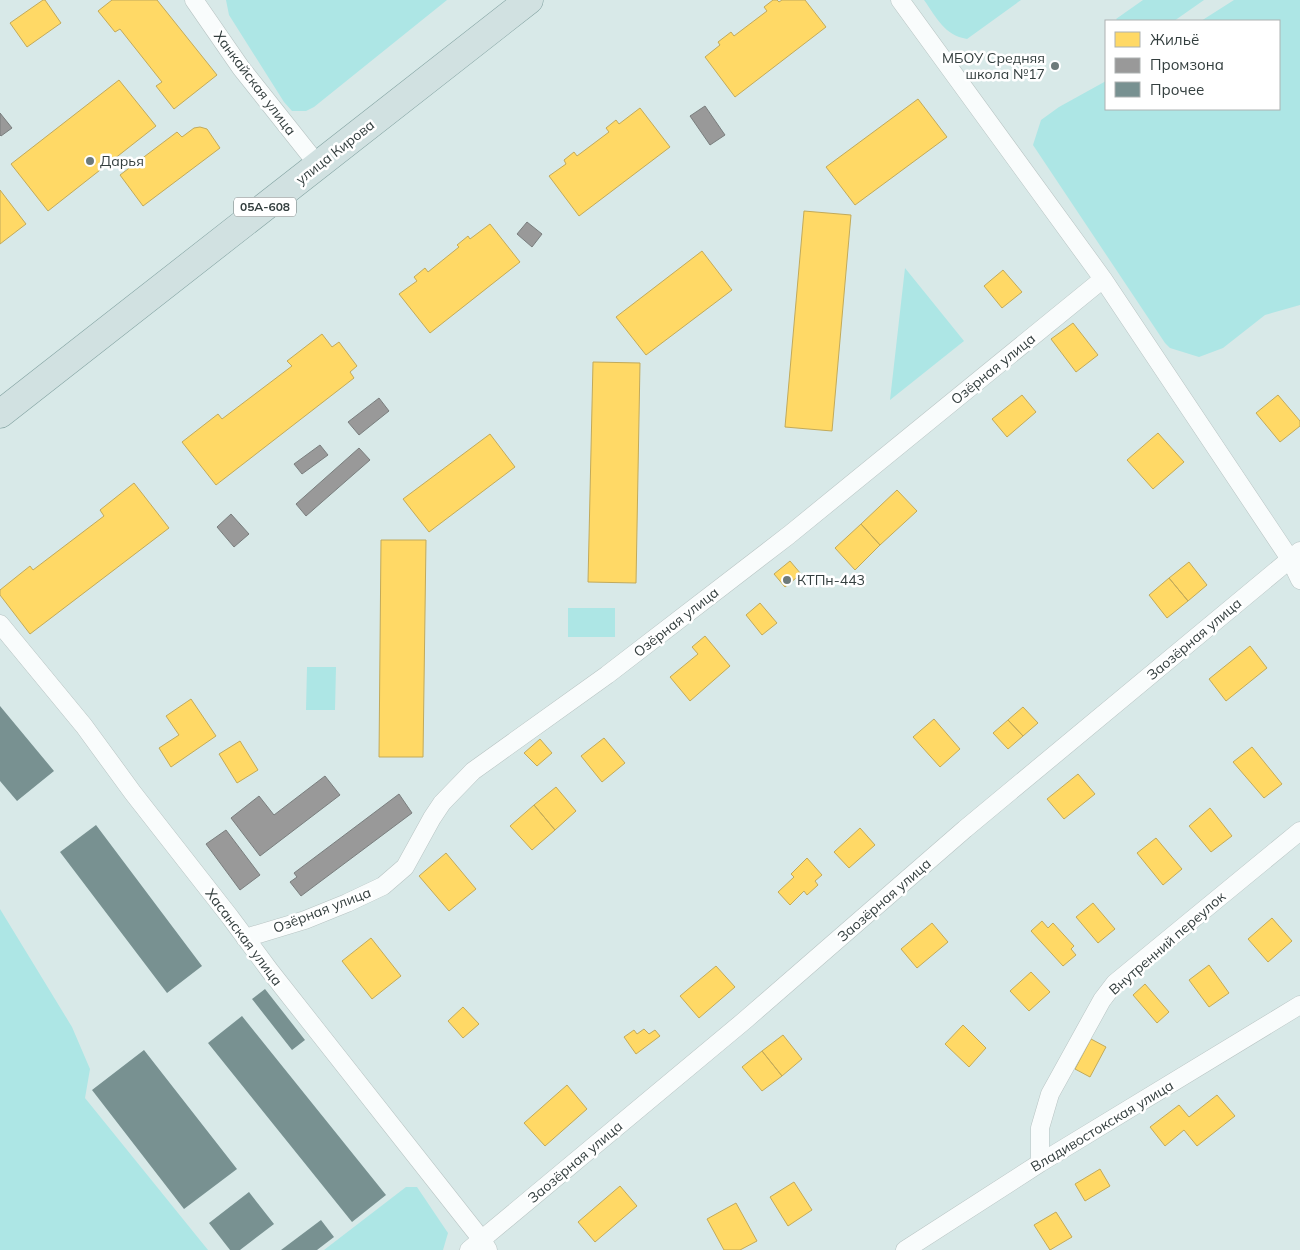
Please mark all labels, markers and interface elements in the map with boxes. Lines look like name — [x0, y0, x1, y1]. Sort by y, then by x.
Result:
legend — [1105, 20, 1280, 110]
street label: Ханкайская улица — [210, 27, 300, 139]
text: Жильё — [1150, 30, 1199, 49]
place label: МБОУ Средняя школа №17 — [942, 49, 1045, 83]
text: Промзона — [1150, 55, 1224, 74]
marker: МБОУ Средняя школа №17 — [1049, 60, 1061, 72]
text: Прочее — [1150, 80, 1204, 99]
street label: улица Кирова — [292, 116, 378, 188]
place label: Дарья — [100, 152, 144, 170]
marker: Дарья — [84, 155, 96, 167]
road number: 05А-608 — [234, 198, 296, 216]
street label: Озёрная улица — [947, 330, 1039, 408]
place label: КТПн-443 — [797, 571, 865, 589]
marker: КТПн-443 — [781, 574, 793, 586]
street label: Озёрная улица — [630, 583, 722, 661]
street label: Заозёрная улица — [1143, 594, 1245, 684]
street label: Заозёрная улица — [833, 854, 935, 946]
street label: Озёрная улица — [271, 883, 373, 937]
street label: Хасанская улица — [202, 885, 286, 989]
street label: Внутренний переулок — [1105, 887, 1229, 999]
street label: Владивостокская улица — [1027, 1076, 1177, 1176]
street label: Заозёрная улица — [524, 1117, 626, 1207]

